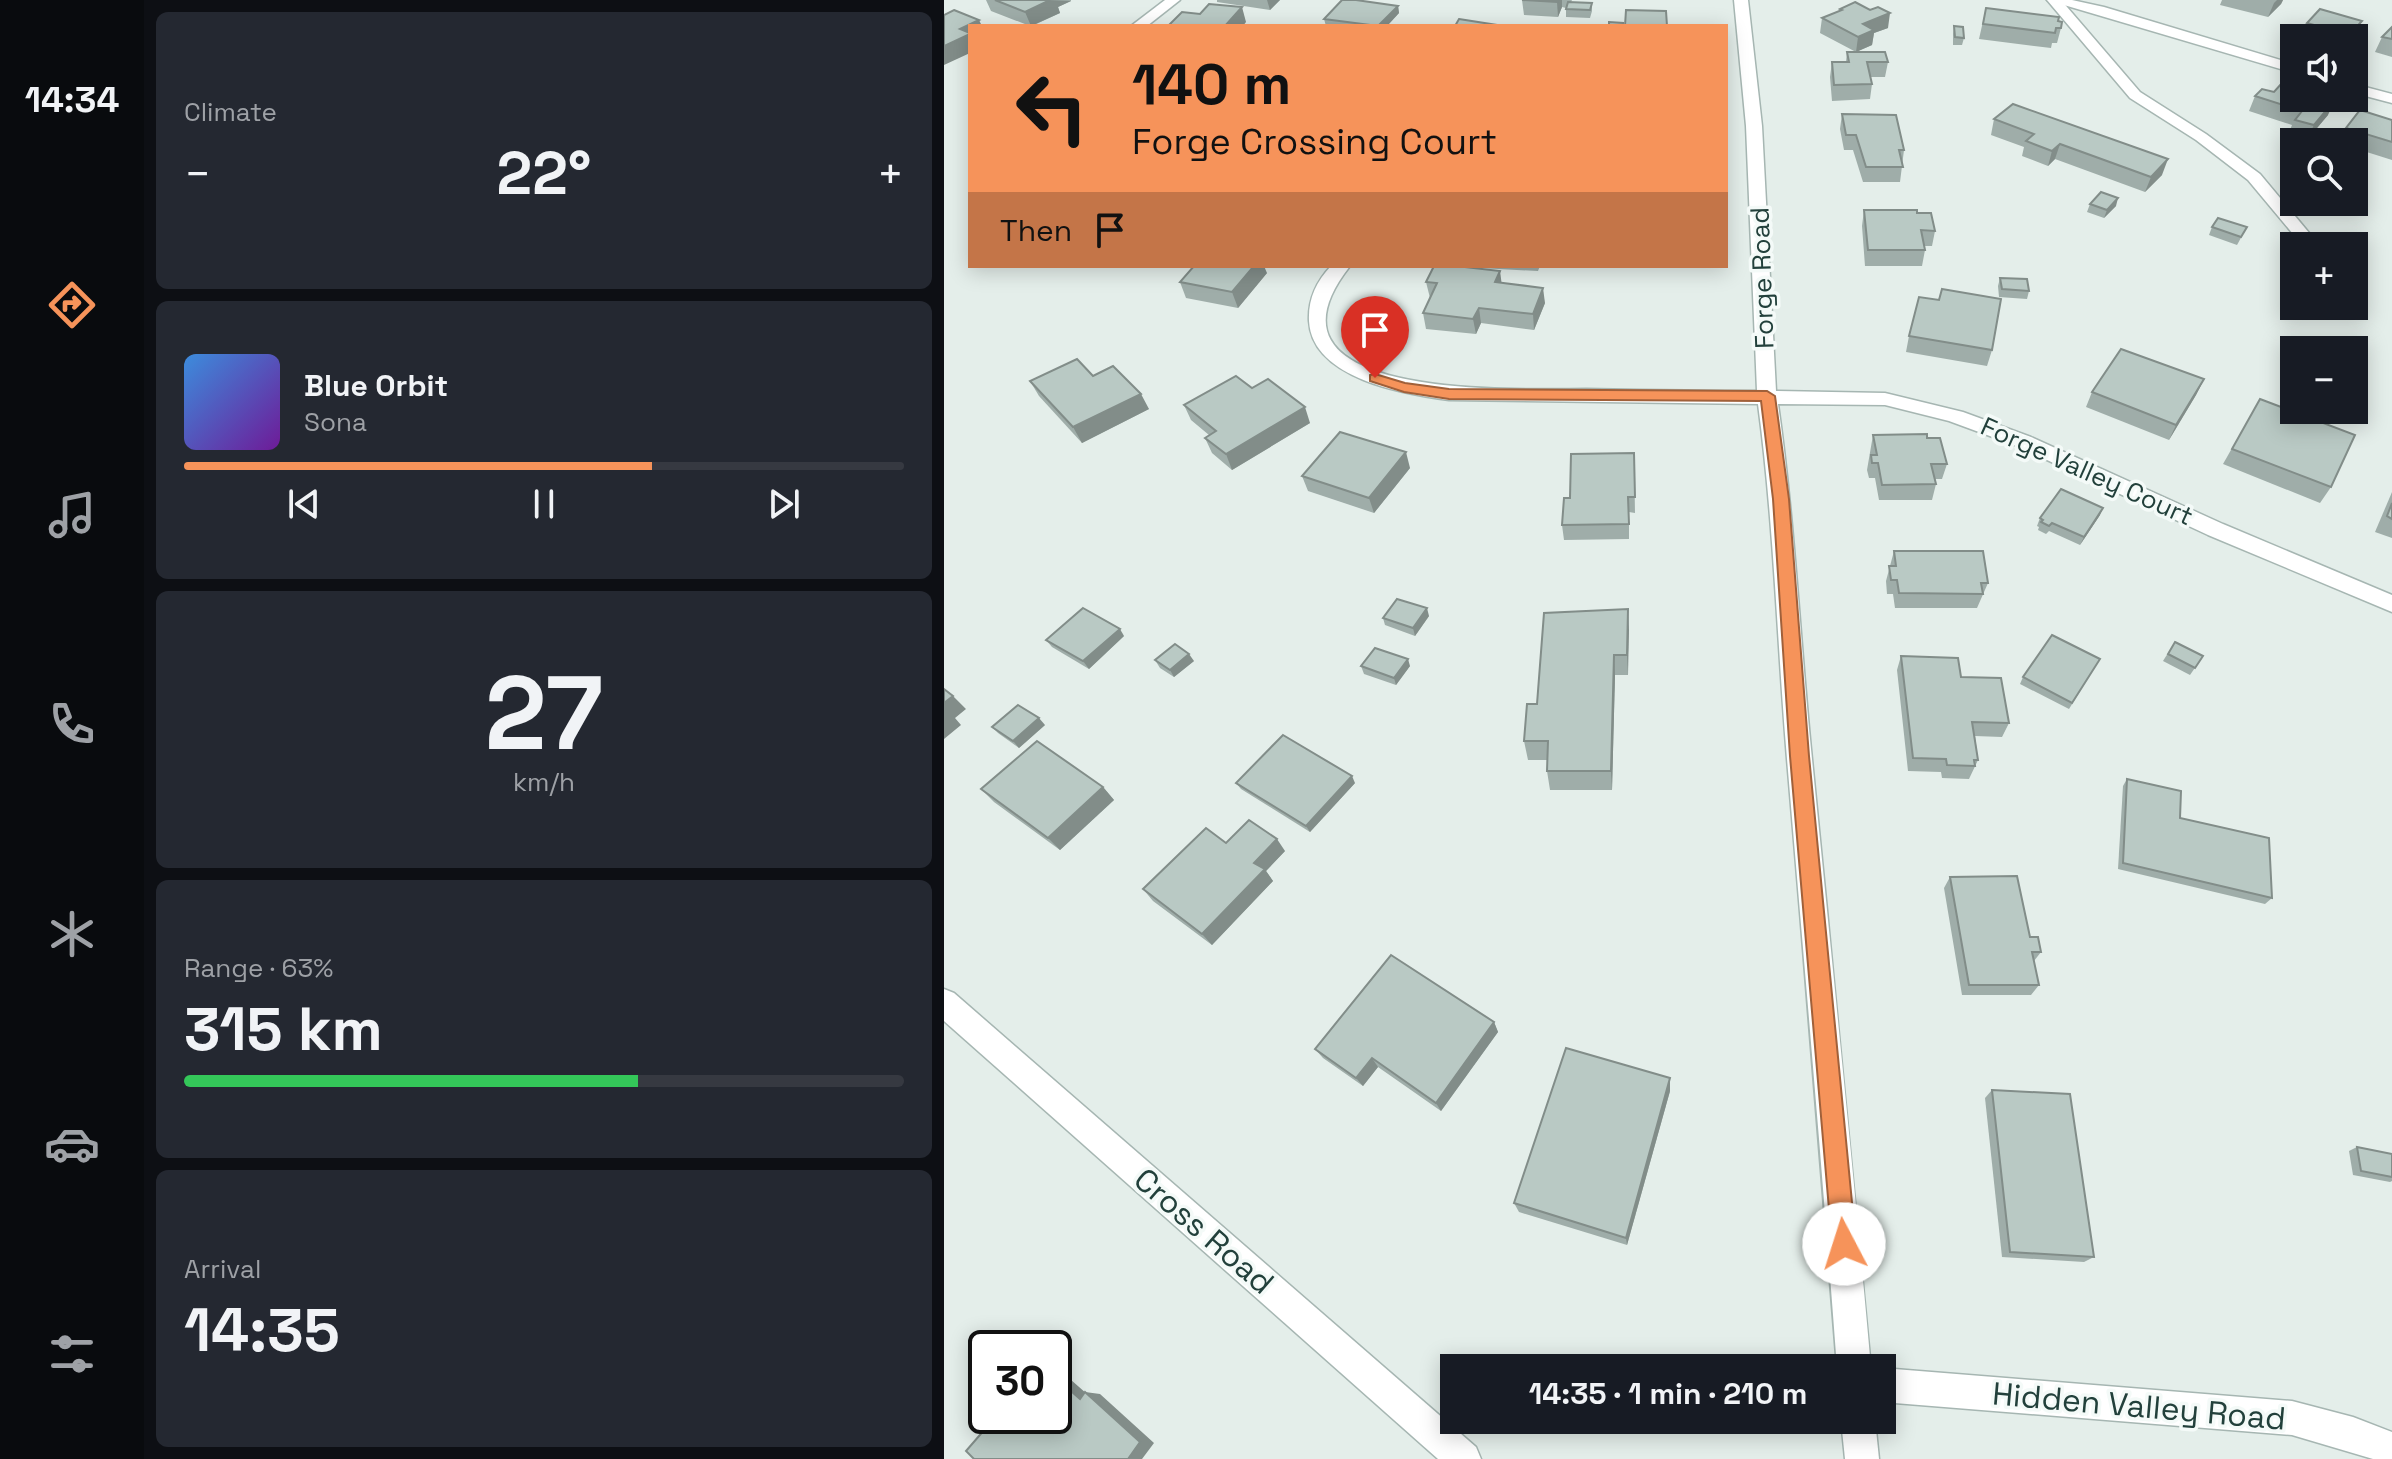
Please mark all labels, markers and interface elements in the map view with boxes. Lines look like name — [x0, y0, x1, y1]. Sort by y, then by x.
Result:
map controls — [2280, 24, 2368, 424]
button: sound — [2280, 24, 2368, 112]
text: 140 m — [1132, 49, 1291, 120]
icon: left — [1000, 56, 1104, 160]
text: 14:34 — [25, 77, 119, 123]
text: Climate — [184, 95, 277, 129]
text: Forge Crossing Court — [1132, 119, 1497, 165]
button: search — [2280, 128, 2368, 216]
text: 22° — [497, 135, 591, 212]
text: − — [184, 146, 211, 202]
text: + — [877, 146, 904, 202]
street label: Forge Road — [1743, 207, 1781, 349]
icon: arrive — [1088, 208, 1132, 252]
text: Then — [1000, 211, 1072, 250]
button: + — [2280, 232, 2368, 320]
icon: directions — [44, 277, 100, 333]
pin — [1341, 296, 1409, 378]
icon: arrive — [1353, 308, 1397, 352]
button: − — [2280, 336, 2368, 424]
text: Blue Orbit — [304, 366, 448, 405]
text: Sona — [304, 405, 367, 439]
street label: Forge Valley Court — [1975, 409, 2199, 533]
icon: previous — [282, 482, 326, 526]
icon: pause — [522, 482, 566, 526]
icon: next — [762, 482, 806, 526]
icon: music — [44, 487, 100, 543]
text: 27 — [485, 647, 603, 779]
icon: phone — [44, 696, 100, 752]
text: km/h — [513, 765, 575, 799]
icon: climate — [44, 906, 100, 962]
text: Range · 63% — [184, 951, 333, 985]
text: 315 km — [184, 991, 383, 1068]
icon: car — [44, 1116, 100, 1172]
street label: Cross Road — [1126, 1159, 1282, 1303]
position arrow — [1802, 1202, 1886, 1286]
text: Arrival — [184, 1252, 261, 1286]
text: 14:35 — [184, 1292, 340, 1369]
icon: filters — [44, 1326, 100, 1382]
speed limit sign: 30 — [968, 1330, 1072, 1434]
street label: Hidden Valley Road — [1991, 1373, 2287, 1439]
text: 14:35 · 1 min · 210 m — [1529, 1374, 1807, 1413]

